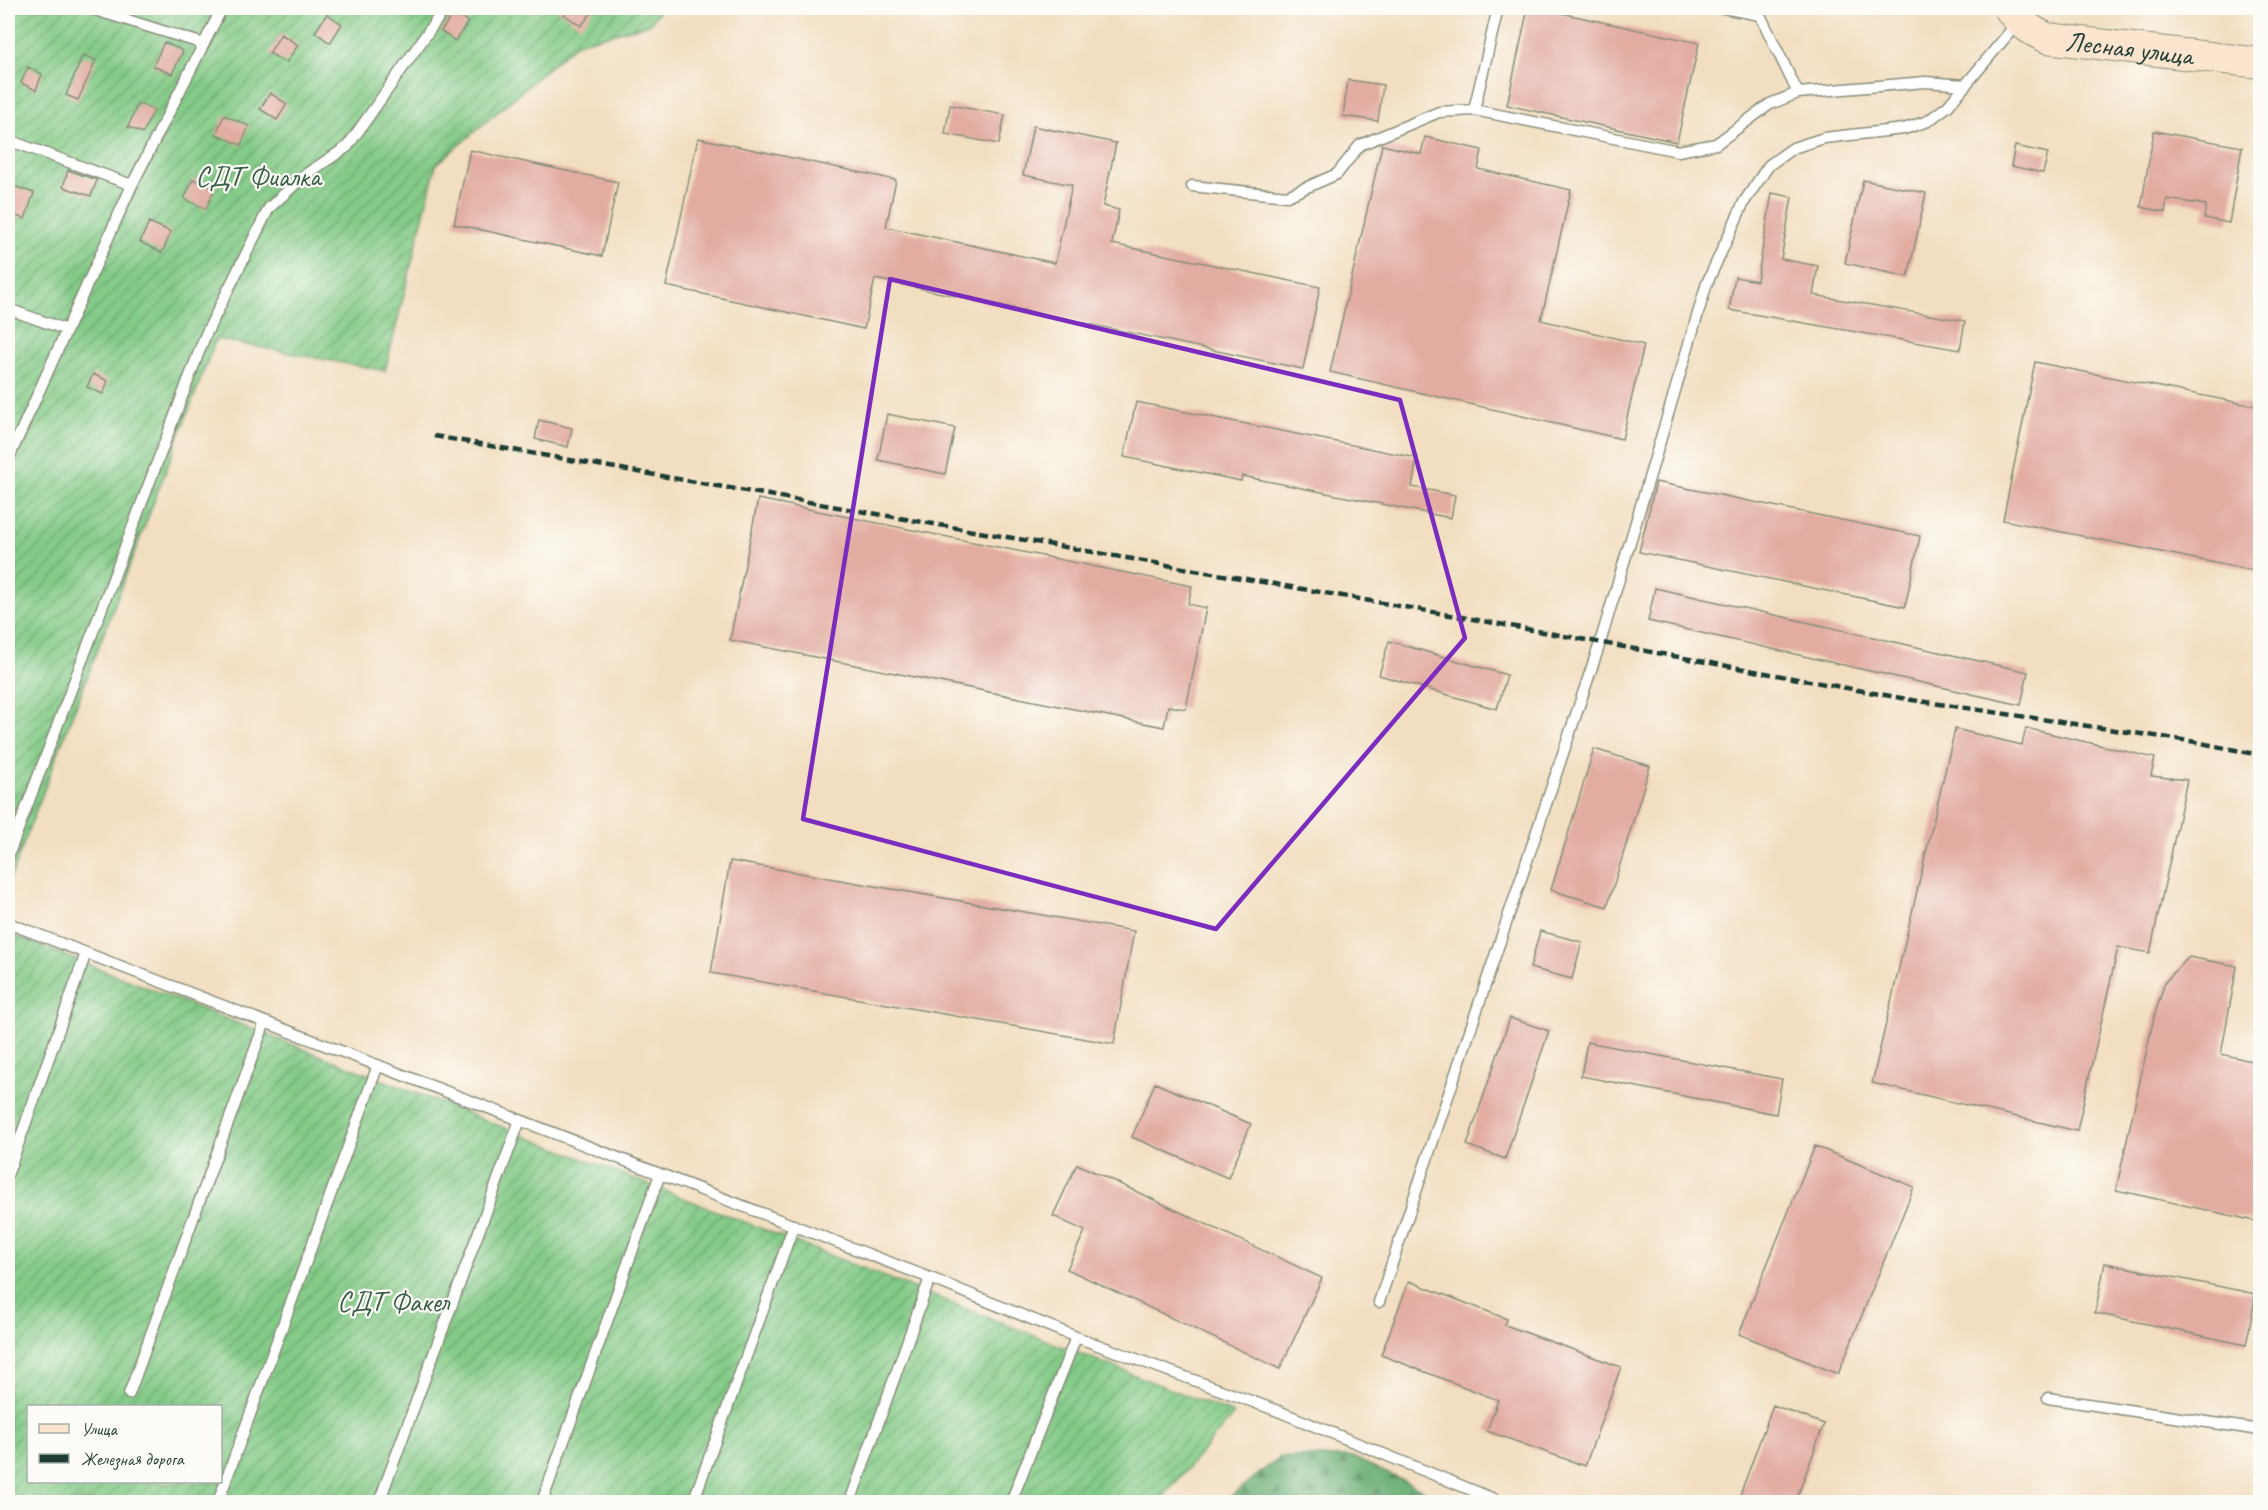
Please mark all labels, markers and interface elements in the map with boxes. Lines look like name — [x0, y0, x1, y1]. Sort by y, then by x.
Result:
street label: Лесная улица — [2064, 23, 2197, 73]
park label: СДТ Фиалка — [196, 159, 323, 194]
park label: СДТ Факел — [337, 1284, 451, 1319]
legend — [27, 1405, 222, 1483]
text: Улица — [81, 1418, 118, 1440]
text: Железная дорога — [81, 1448, 185, 1471]

